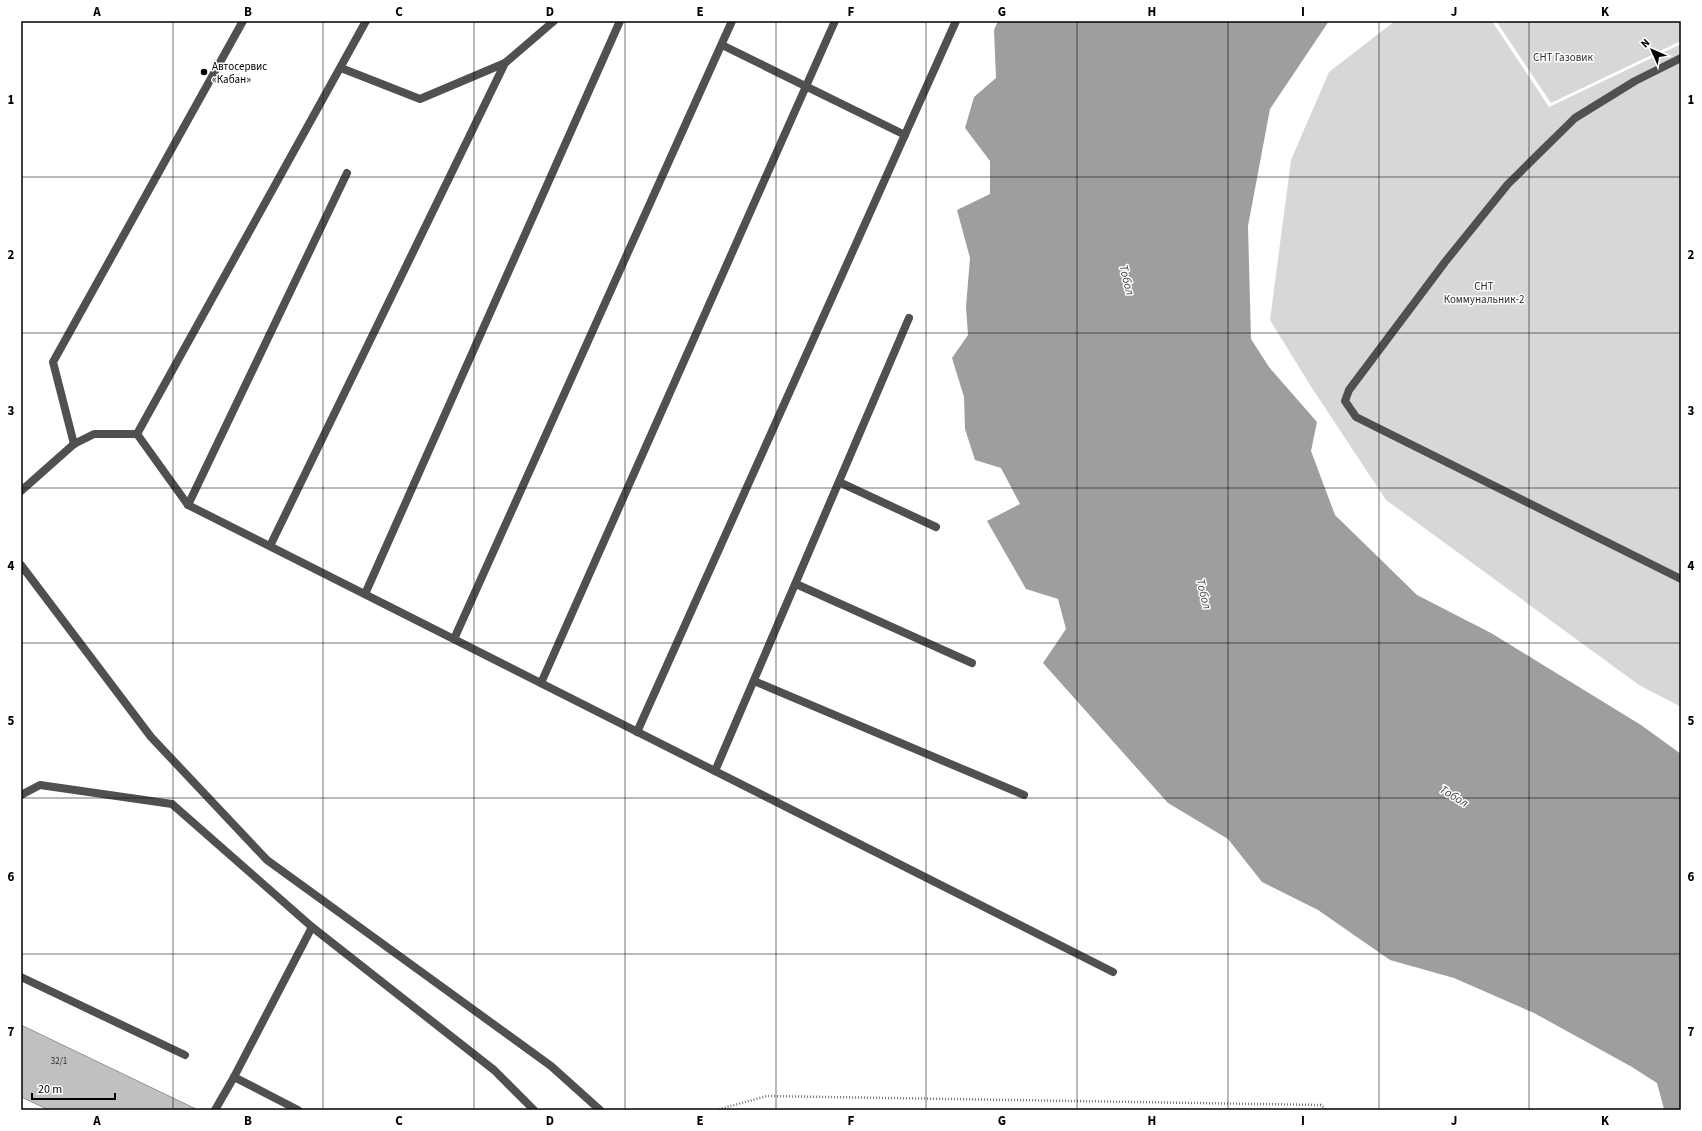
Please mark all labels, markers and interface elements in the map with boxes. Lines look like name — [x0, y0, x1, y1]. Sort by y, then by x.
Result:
text: A — [92, 3, 101, 21]
text: B — [244, 3, 252, 21]
text: C — [395, 3, 403, 21]
text: D — [546, 3, 554, 21]
text: E — [696, 3, 704, 21]
text: F — [848, 3, 855, 21]
text: G — [998, 3, 1006, 21]
text: H — [1148, 3, 1156, 21]
text: I — [1301, 3, 1305, 21]
text: J — [1451, 3, 1457, 21]
text: K — [1601, 3, 1610, 21]
north arrow — [1632, 30, 1672, 70]
text: N — [1637, 35, 1653, 51]
park label: СНТ Газовик — [1533, 50, 1593, 65]
place label: Автосервис «Кабан» — [212, 59, 267, 87]
marker: Автосервис «Кабан» — [199, 67, 209, 77]
text: 1 — [8, 91, 15, 109]
text: 1 — [1688, 91, 1695, 109]
text: 2 — [8, 246, 15, 264]
text: 2 — [1688, 246, 1695, 264]
water label: Тобол — [1115, 263, 1139, 297]
park label: СНТ Коммунальник-2 — [1444, 279, 1524, 307]
text: 3 — [8, 402, 15, 420]
text: 3 — [1688, 402, 1695, 420]
text: 4 — [8, 557, 15, 575]
text: 4 — [1688, 557, 1695, 575]
water label: Тобол — [1192, 577, 1216, 611]
text: 5 — [8, 712, 15, 730]
text: 5 — [1688, 712, 1695, 730]
water label: Тобол — [1436, 781, 1471, 812]
text: 6 — [8, 868, 15, 886]
text: 6 — [1688, 868, 1695, 886]
text: 7 — [8, 1023, 15, 1041]
text: 7 — [1688, 1023, 1695, 1041]
house number: 32/1 — [51, 1055, 67, 1068]
scale bar — [32, 1075, 115, 1101]
text: 20 m — [38, 1081, 62, 1098]
text: A — [92, 1112, 101, 1130]
text: B — [244, 1112, 252, 1130]
text: C — [395, 1112, 403, 1130]
text: D — [546, 1112, 554, 1130]
text: E — [696, 1112, 704, 1130]
text: F — [848, 1112, 855, 1130]
text: G — [998, 1112, 1006, 1130]
text: H — [1148, 1112, 1156, 1130]
text: I — [1301, 1112, 1305, 1130]
text: J — [1451, 1112, 1457, 1130]
text: K — [1601, 1112, 1610, 1130]

